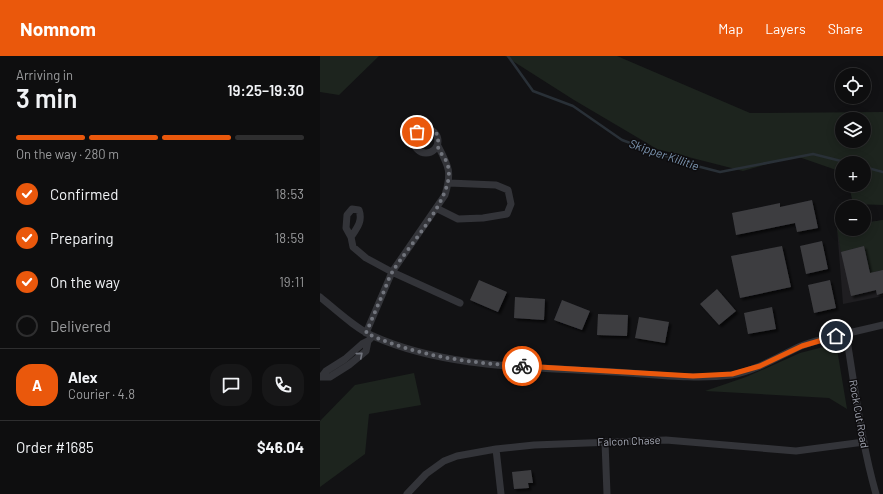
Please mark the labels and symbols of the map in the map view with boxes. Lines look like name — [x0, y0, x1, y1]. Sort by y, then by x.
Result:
pin — [400, 115, 434, 149]
water label: Skipper Killitie — [628, 136, 701, 173]
pin — [819, 319, 853, 353]
courier — [502, 346, 542, 386]
one-way arrow — [356, 353, 363, 360]
street label: Rock Cut Road — [847, 379, 872, 449]
street label: Falcon Chase — [597, 433, 661, 448]

